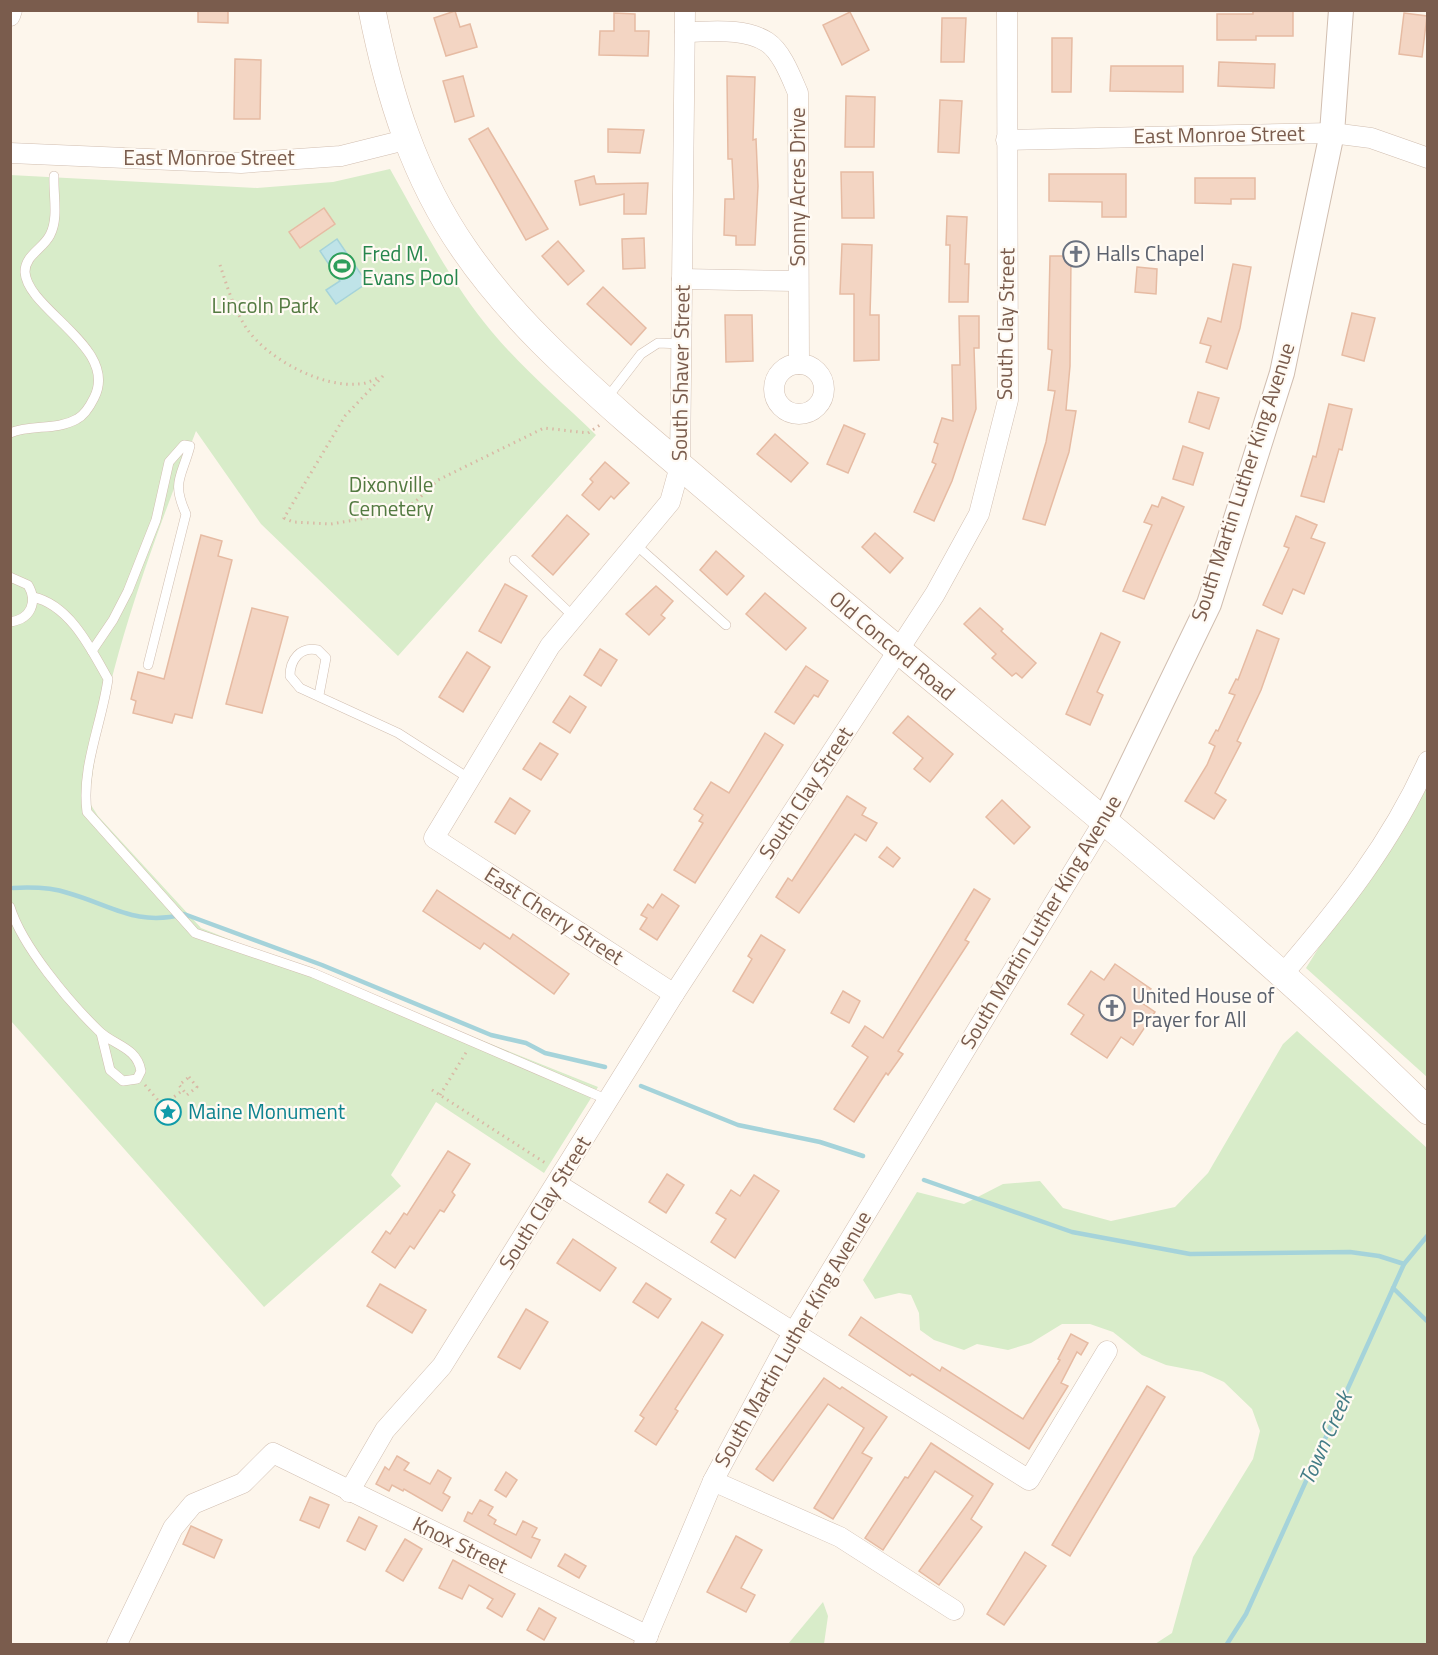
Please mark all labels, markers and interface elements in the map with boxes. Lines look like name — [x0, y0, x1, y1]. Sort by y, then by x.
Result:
street label: Sonny Acres Drive — [781, 107, 813, 267]
street label: East Monroe Street — [1133, 116, 1306, 151]
street label: East Monroe Street — [123, 141, 295, 173]
place label: Fred M. Evans Pool — [362, 237, 459, 293]
place label: Halls Chapel — [1096, 237, 1205, 269]
church icon: Halls Chapel — [1061, 239, 1091, 269]
street label: South Clay Street — [988, 247, 1022, 400]
sports icon: Fred M. Evans Pool — [327, 251, 357, 281]
street label: South Shaver Street — [662, 284, 698, 462]
park label: Lincoln Park — [212, 289, 319, 321]
street label: South Martin Luther King Avenue — [1182, 338, 1302, 625]
park label: Dixonville Cemetery — [348, 468, 434, 524]
street label: Old Concord Road — [822, 583, 963, 708]
street label: South Clay Street — [750, 719, 860, 865]
street label: South Martin Luther King Avenue — [951, 788, 1129, 1055]
street label: East Cherry Street — [478, 858, 631, 973]
place label: United House of Prayer for All — [1132, 979, 1274, 1035]
church icon: United House of Prayer for All — [1097, 993, 1127, 1023]
place label: Maine Monument — [188, 1095, 346, 1127]
place icon: Maine Monument — [153, 1097, 183, 1127]
street label: South Clay Street — [490, 1129, 598, 1276]
street label: South Martin Luther King Avenue — [705, 1204, 879, 1473]
water label: Town Creek — [1289, 1384, 1362, 1490]
street label: Knox Street — [407, 1507, 514, 1581]

